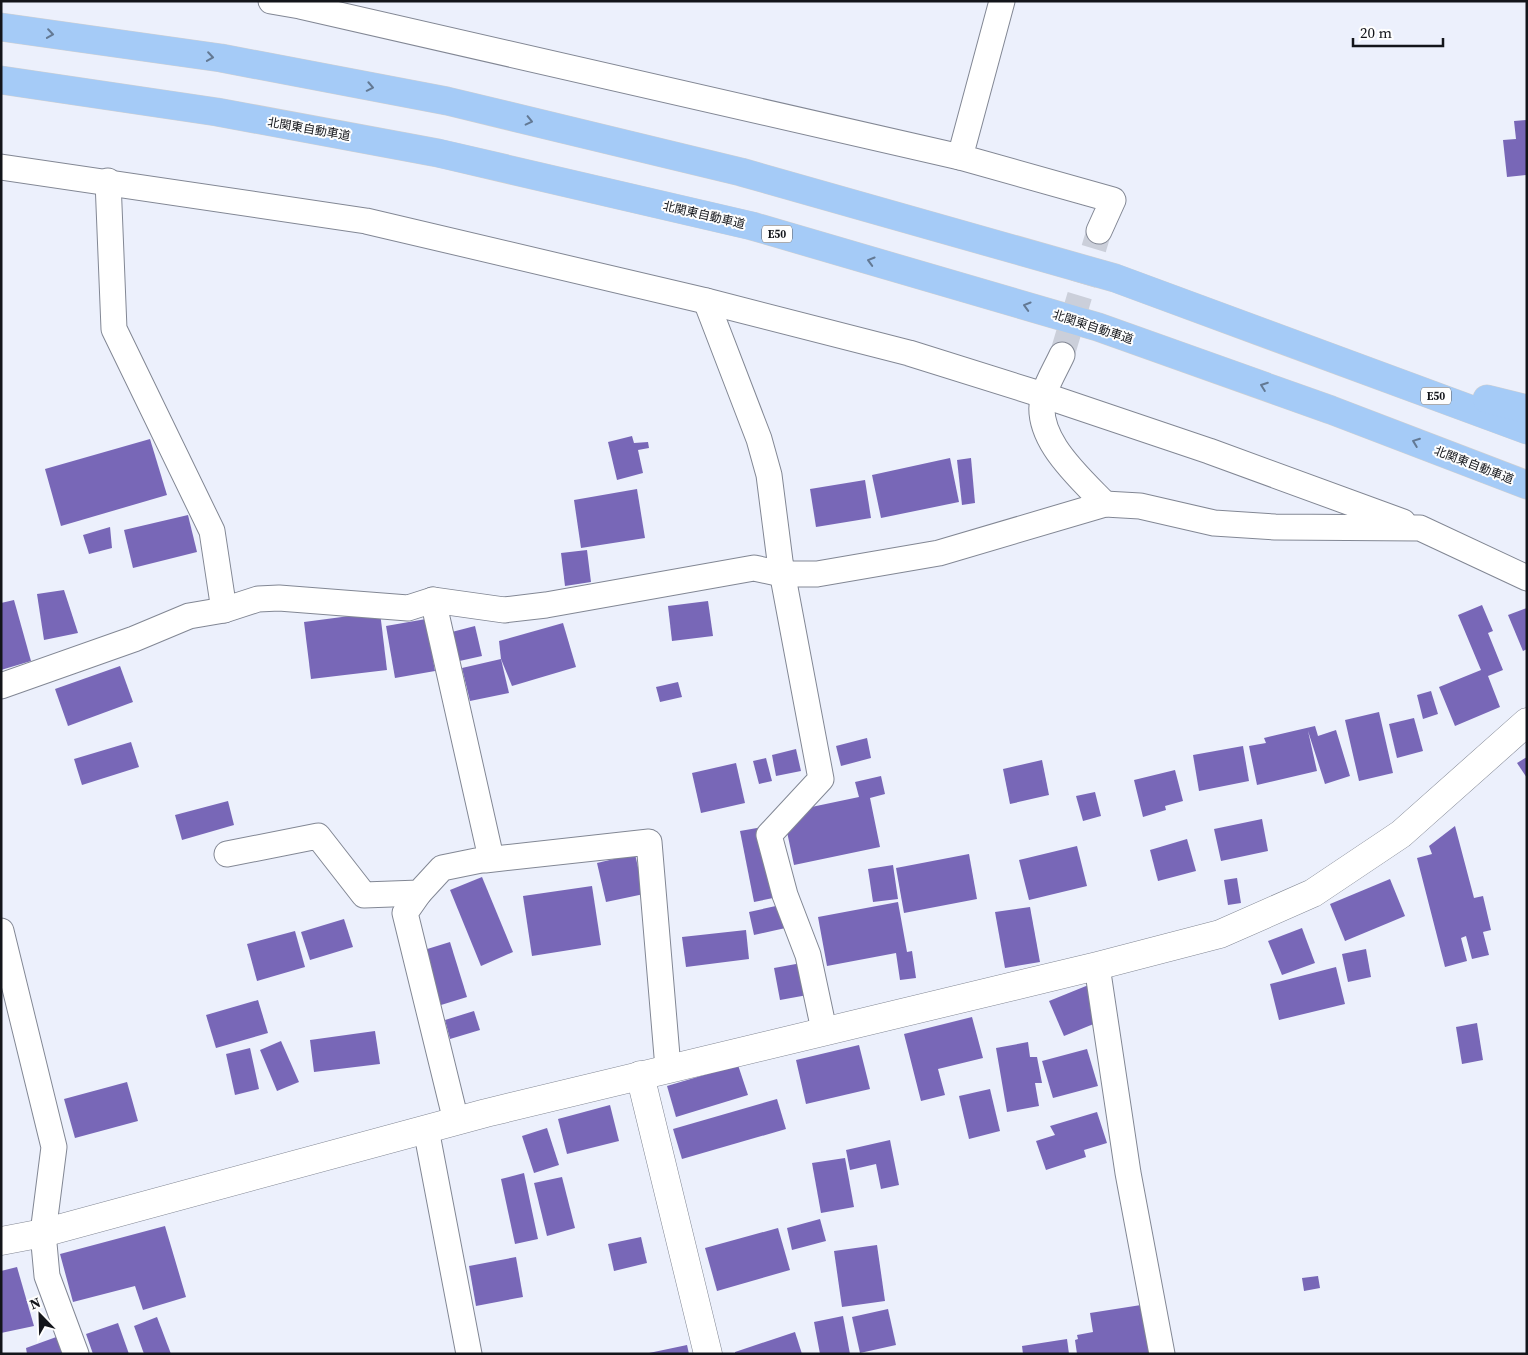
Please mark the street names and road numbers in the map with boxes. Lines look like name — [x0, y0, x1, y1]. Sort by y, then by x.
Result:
street label: 北関東自動車道 — [266, 114, 352, 144]
street label: 北関東自動車道 — [661, 198, 747, 232]
road number: E50 — [762, 225, 792, 242]
street label: 北関東自動車道 — [1051, 306, 1135, 348]
road number: E50 — [1421, 388, 1451, 404]
street label: 北関東自動車道 — [1432, 442, 1516, 488]

